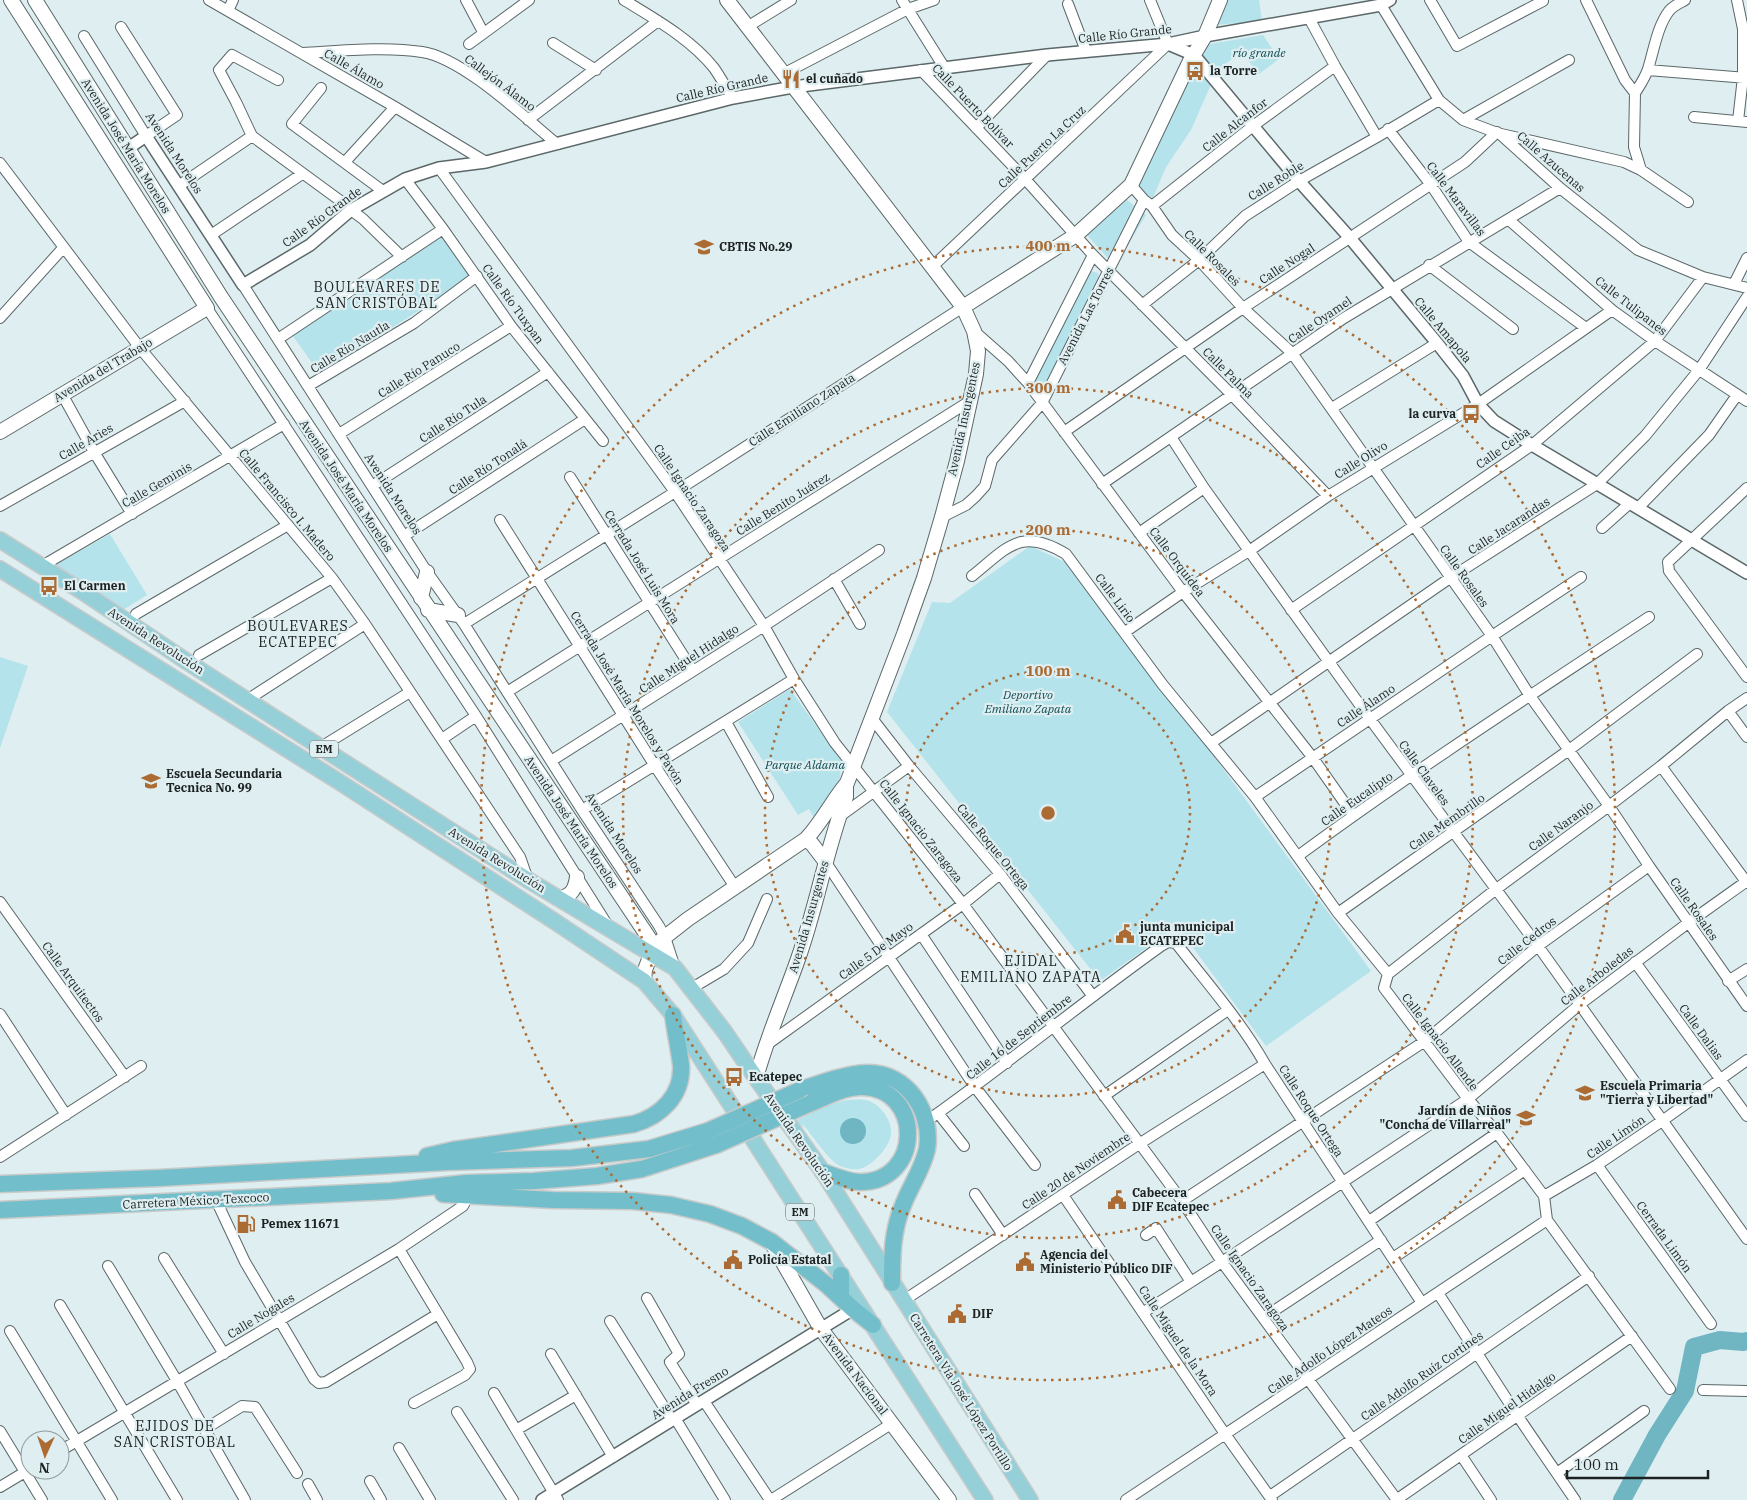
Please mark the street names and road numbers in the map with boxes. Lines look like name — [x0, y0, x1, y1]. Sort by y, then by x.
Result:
street label: Calle Río Grande — [1077, 21, 1172, 46]
street label: Calle Álamo — [321, 45, 387, 92]
street label: Callejón Álamo — [462, 51, 539, 114]
street label: Calle Puerto Bolívar — [929, 60, 1018, 151]
street label: Calle Río Grande — [674, 70, 769, 105]
street label: Avenida José María Morelos — [79, 75, 174, 216]
street label: Calle Alcanfor — [1199, 94, 1271, 155]
street label: Calle Puerto La Cruz — [995, 102, 1089, 191]
street label: Avenida Morelos — [143, 109, 206, 196]
street label: Calle Azucenas — [1514, 128, 1588, 195]
street label: Calle Roble — [1245, 158, 1306, 203]
street label: Calle Maravillas — [1424, 159, 1489, 239]
street label: Calle Río Grande — [279, 183, 364, 250]
street label: Calle Rosales — [1181, 226, 1244, 289]
street label: Calle Nogal — [1256, 240, 1318, 287]
street label: Calle Río Tuxpan — [479, 261, 548, 347]
street label: Avenida Las Torres — [1054, 264, 1117, 367]
street label: Calle Tulipanes — [1592, 273, 1670, 338]
street label: Calle Oyamel — [1285, 293, 1355, 346]
street label: Calle Amapola — [1412, 294, 1476, 366]
street label: Calle Río Nautla — [307, 317, 392, 376]
street label: Avenida del Trabajo — [51, 334, 155, 405]
street label: Calle Río Panuco — [375, 338, 463, 401]
street label: Calle Palma — [1200, 344, 1257, 402]
street label: Avenida Insurgentes — [944, 360, 983, 477]
street label: Calle Emiliano Zapata — [746, 369, 858, 450]
street label: Calle Río Tula — [416, 391, 490, 446]
street label: Avenida José María Morelos — [296, 417, 396, 555]
street label: Calle Aries — [56, 420, 116, 463]
street label: Calle Ceiba — [1473, 423, 1533, 472]
street label: Calle Río Tonalá — [446, 435, 530, 498]
street label: Calle Olivo — [1331, 437, 1390, 482]
street label: Calle Ignacio Zaragoza — [651, 441, 734, 555]
street label: Calle Francisco I. Madero — [236, 446, 339, 564]
street label: Avenida Morelos — [362, 450, 425, 537]
street label: Calle Geminis — [119, 458, 194, 511]
street label: Calle Benito Juárez — [733, 469, 832, 538]
street label: Calle Jacarandas — [1465, 493, 1553, 558]
street label: Cerrada José Luis Mora — [601, 507, 684, 627]
street label: Calle Orquídea — [1146, 524, 1209, 600]
street label: Calle Rosales — [1437, 542, 1492, 610]
street label: Calle Lirio — [1092, 570, 1139, 625]
street label: Avenida Revolución — [105, 604, 207, 677]
street label: Cerrada José María Morelos y Pavón — [567, 608, 688, 788]
street label: Calle Miguel Hidalgo — [636, 621, 741, 696]
street label: Calle Álamo — [1334, 680, 1398, 731]
street label: Calle Claveles — [1396, 737, 1453, 808]
road number: EM — [310, 741, 338, 758]
street label: Avenida José María Morelos — [521, 753, 621, 891]
street label: Calle Eucalipto — [1318, 768, 1396, 829]
street label: Calle Ignacio Zaragoza — [876, 776, 967, 886]
street label: Avenida Morelos — [583, 789, 646, 876]
street label: Calle Membrillo — [1406, 790, 1488, 853]
street label: Calle Naranjo — [1525, 797, 1596, 854]
street label: Calle Roque Ortega — [954, 800, 1033, 893]
street label: Avenida Revolución — [446, 824, 549, 896]
street label: Avenida Insurgentes — [785, 859, 832, 975]
street label: Calle Rosales — [1667, 874, 1722, 943]
street label: Calle Cedros — [1494, 913, 1559, 968]
street label: Calle 5 De Mayo — [836, 918, 916, 983]
street label: Calle Arquitectos — [39, 938, 108, 1025]
street label: Calle Arboledas — [1557, 942, 1636, 1009]
street label: Calle Ignacio Allende — [1399, 990, 1482, 1093]
street label: Calle 16 de Septiembre — [963, 991, 1075, 1083]
street label: Calle Dalias — [1676, 1001, 1727, 1063]
street label: Calle Roque Ortega — [1276, 1062, 1347, 1160]
street label: Avenida Revolución — [761, 1090, 838, 1190]
street label: Calle Limón — [1584, 1111, 1648, 1162]
street label: Calle 20 de Noviembre — [1019, 1129, 1133, 1212]
street label: Carretera México-Texcoco — [122, 1189, 270, 1212]
street label: Cerrada Limón — [1633, 1198, 1696, 1276]
road number: EM — [786, 1204, 814, 1220]
street label: Calle Ignacio Zaragoza — [1208, 1221, 1293, 1334]
street label: Calle Miguel de la Mora — [1136, 1283, 1221, 1399]
street label: Calle Nogales — [224, 1290, 297, 1341]
street label: Calle Adolfo López Mateos — [1265, 1302, 1395, 1397]
street label: Carretera Vía José López Portillo — [907, 1310, 1016, 1473]
street label: Calle Adolfo Ruíz Cortines — [1358, 1327, 1486, 1424]
street label: Avenida Nacional — [820, 1330, 891, 1418]
street label: Avenida Fresno — [648, 1363, 731, 1422]
street label: Calle Miguel Hidalgo — [1455, 1368, 1559, 1447]

